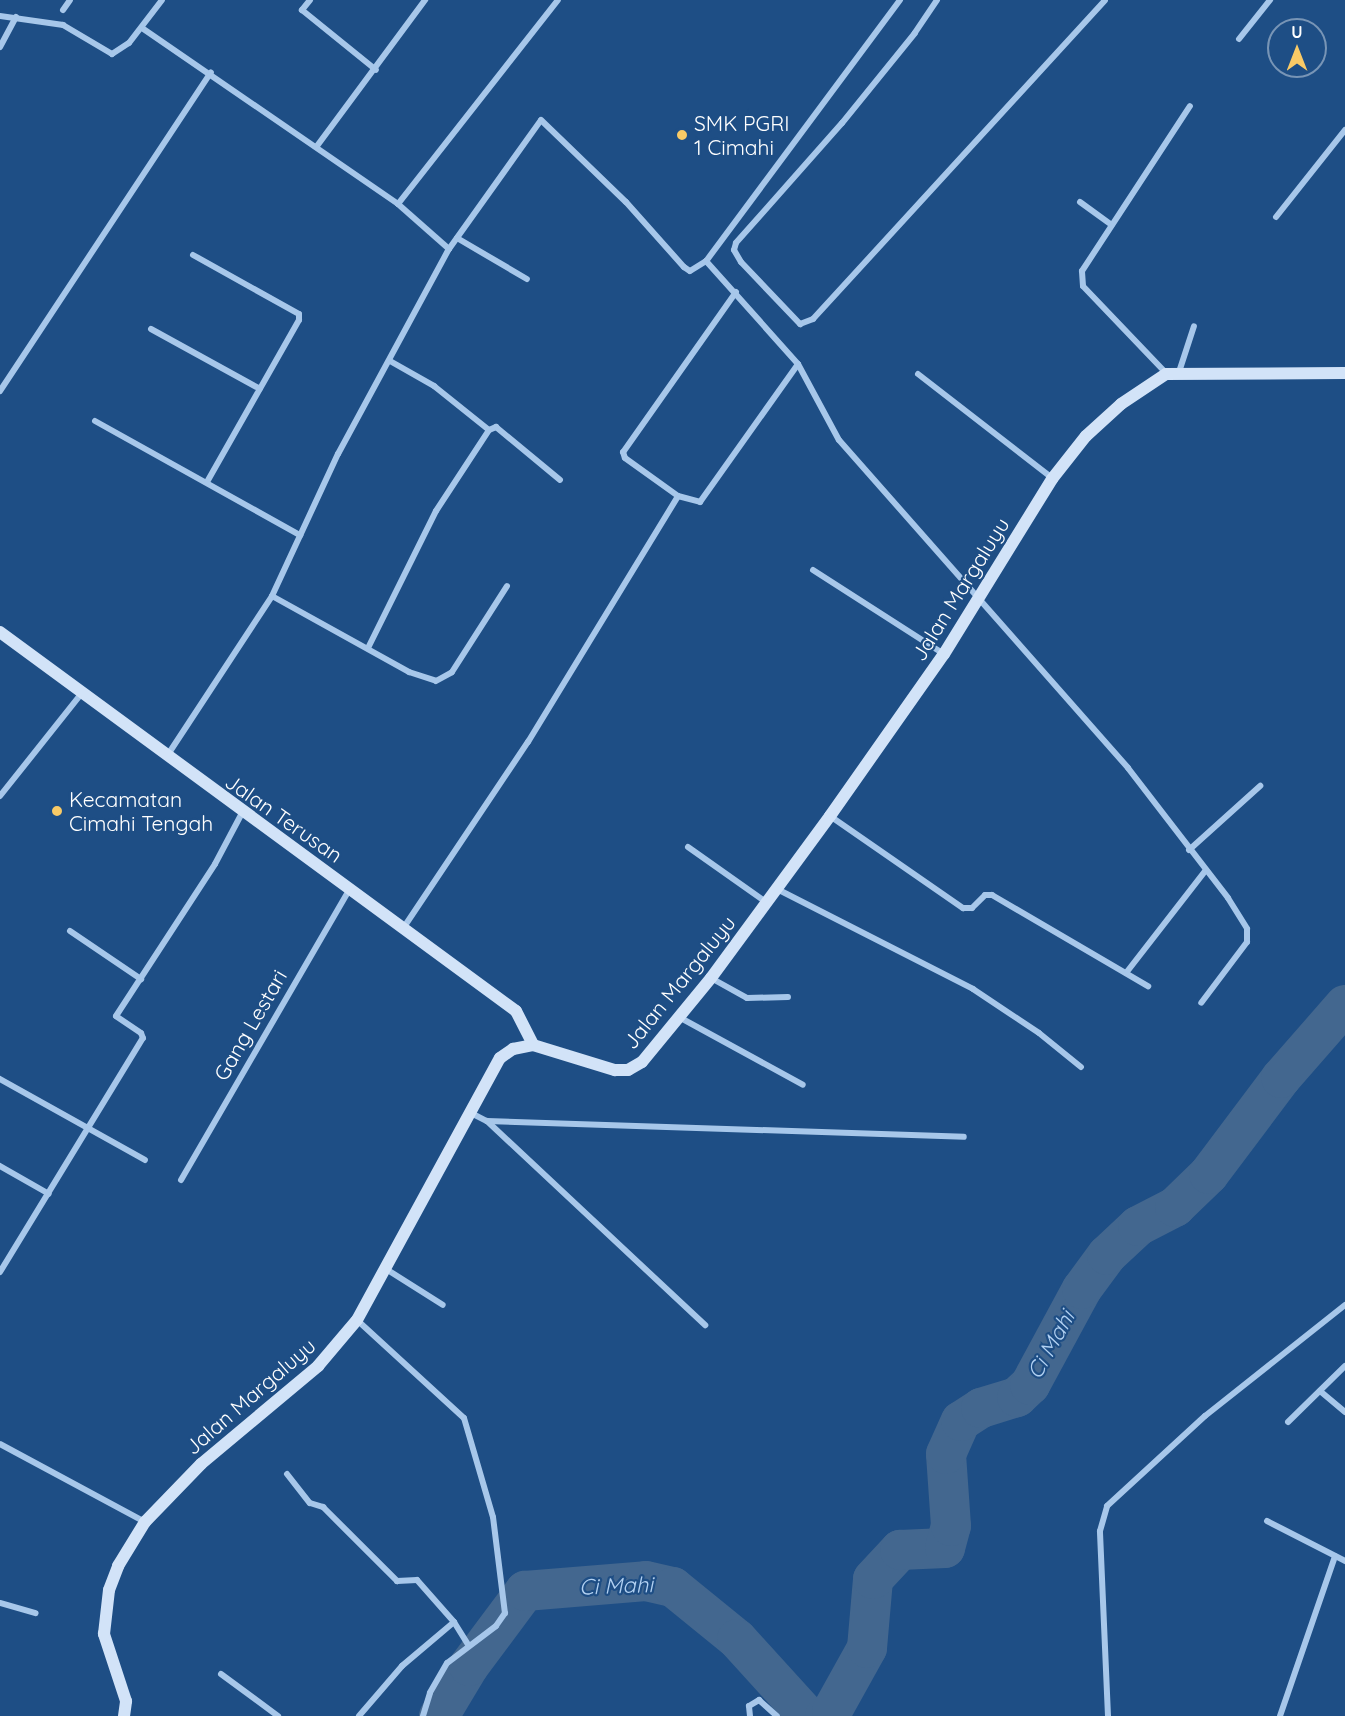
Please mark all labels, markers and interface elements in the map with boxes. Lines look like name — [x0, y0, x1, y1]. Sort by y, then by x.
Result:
north arrow — [1267, 18, 1327, 78]
text: U — [1291, 22, 1303, 42]
place label: SMK PGRI 1 Cimahi — [694, 110, 790, 160]
marker: SMK PGRI 1 Cimahi — [675, 128, 689, 142]
street label: Jalan Margaluyu — [906, 513, 1014, 665]
street label: Jalan Terusan — [221, 768, 347, 868]
place label: Kecamatan Cimahi Tengah — [69, 786, 213, 836]
marker: Kecamatan Cimahi Tengah — [50, 804, 64, 818]
street label: Jalan Margaluyu — [618, 910, 740, 1054]
street label: Gang Lestari — [208, 965, 292, 1085]
water label: Ci Mahi — [1022, 1306, 1080, 1384]
street label: Jalan Margaluyu — [180, 1333, 320, 1459]
water label: Ci Mahi — [579, 1572, 653, 1600]

